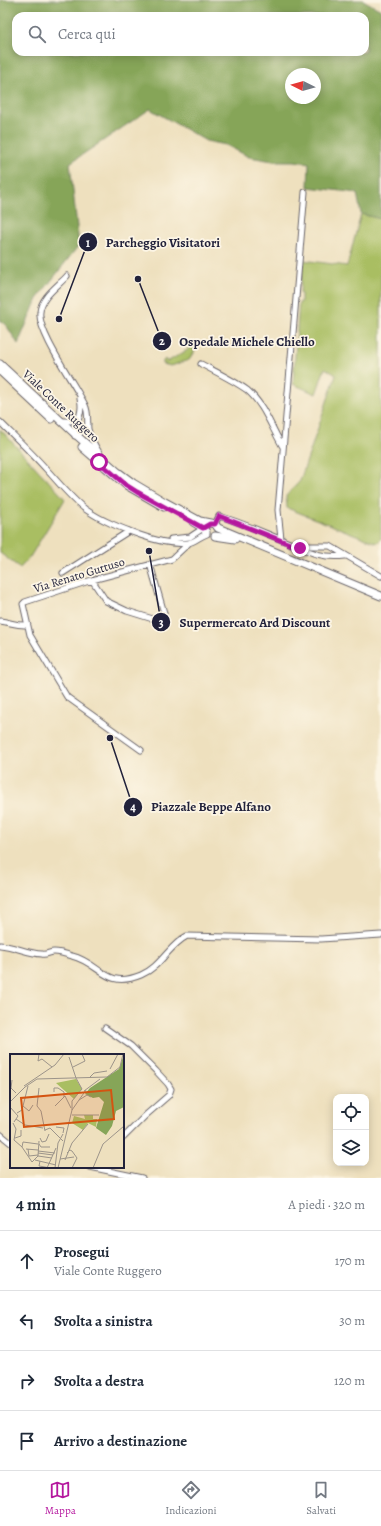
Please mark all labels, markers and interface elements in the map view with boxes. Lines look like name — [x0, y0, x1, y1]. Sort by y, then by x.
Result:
search box — [12, 12, 369, 56]
icon: search — [26, 23, 48, 45]
text: Cerca qui — [58, 24, 116, 44]
north arrow — [285, 68, 321, 104]
callout: Parcheggio Visitatori — [78, 230, 228, 255]
text: Parcheggio Visitatori — [106, 234, 220, 251]
text: 1 — [86, 235, 91, 251]
callout: Ospedale Michele Chiello — [152, 328, 323, 353]
text: 2 — [159, 333, 165, 349]
text: Ospedale Michele Chiello — [179, 333, 315, 350]
street label: Viale Conte Ruggero — [18, 366, 103, 446]
route start — [90, 453, 108, 471]
route end — [291, 539, 309, 557]
street label: Via Renato Guttuso — [31, 554, 127, 597]
callout: Supermercato Ard Discount — [151, 610, 338, 635]
text: Supermercato Ard Discount — [180, 614, 331, 631]
text: 3 — [158, 615, 164, 631]
callout: Piazzale Beppe Alfano — [123, 794, 279, 819]
text: Piazzale Beppe Alfano — [151, 798, 271, 815]
text: 4 — [130, 799, 136, 815]
inset map — [10, 1054, 124, 1168]
map controls — [333, 1094, 369, 1166]
button: locate — [333, 1094, 369, 1130]
button: layers — [333, 1130, 369, 1166]
text: 4 min — [16, 1193, 56, 1216]
text: A piedi · 320 m — [288, 1196, 365, 1213]
text: Prosegui — [54, 1242, 110, 1262]
icon: ahead — [16, 1250, 38, 1272]
text: 170 m — [335, 1252, 365, 1269]
text: Viale Conte Ruggero — [54, 1262, 162, 1279]
icon: left — [16, 1310, 38, 1332]
text: Svolta a sinistra — [54, 1311, 153, 1331]
text: 30 m — [339, 1312, 365, 1329]
icon: right — [16, 1370, 38, 1392]
text: Svolta a destra — [54, 1371, 144, 1391]
text: 120 m — [334, 1372, 365, 1389]
icon: arrive — [16, 1430, 38, 1452]
text: Arrivo a destinazione — [54, 1431, 187, 1451]
tab: Mappa — [45, 1479, 76, 1518]
tab: Indicazioni — [165, 1479, 217, 1518]
tab: Salvati — [306, 1479, 336, 1518]

